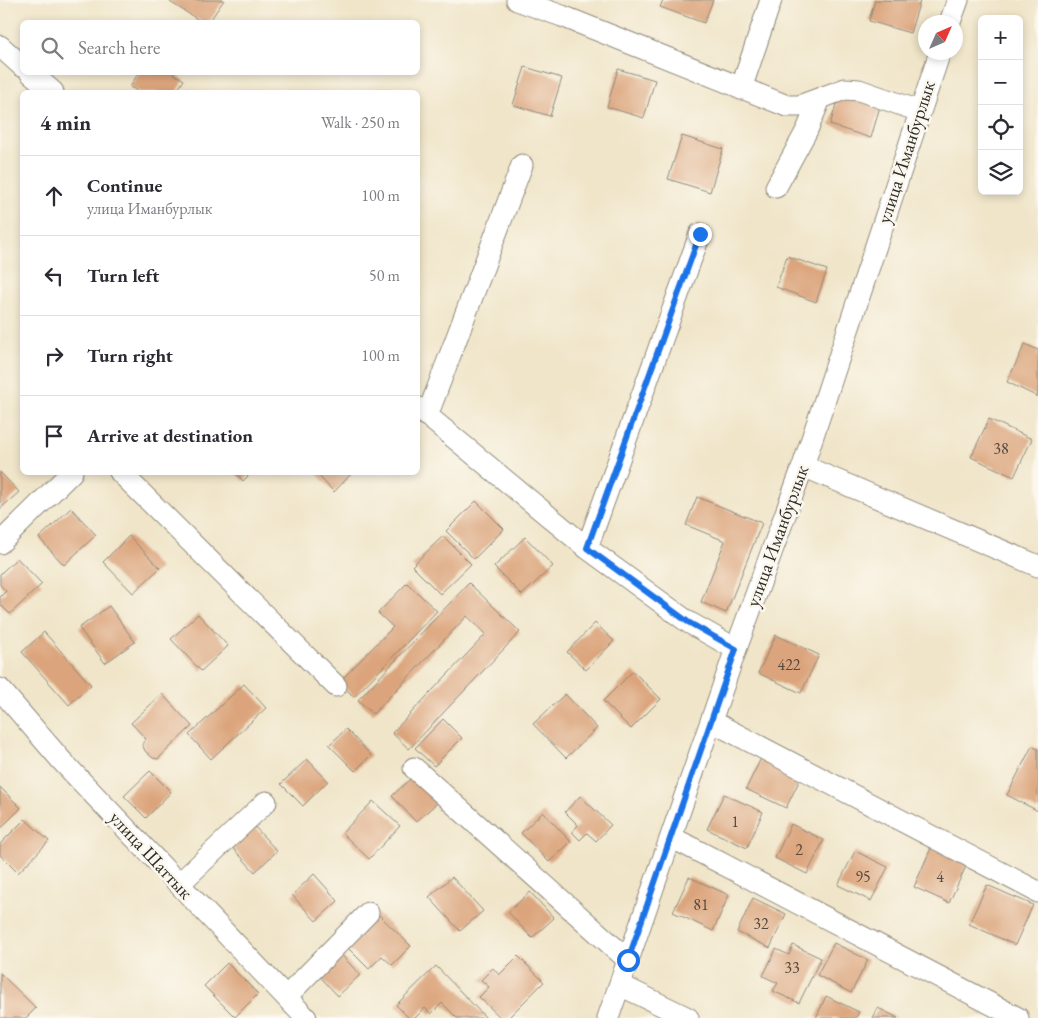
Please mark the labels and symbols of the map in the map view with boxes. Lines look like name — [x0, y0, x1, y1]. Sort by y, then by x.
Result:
north arrow — [918, 15, 963, 60]
street label: улица Иманбурлык — [871, 77, 941, 227]
route end — [689, 223, 712, 246]
house number: 38 — [993, 438, 1009, 459]
street label: улица Иманбурлык — [740, 462, 814, 610]
house number: 422 — [777, 654, 801, 675]
street label: улица Шаттык — [104, 806, 198, 904]
house number: 1 — [731, 811, 739, 832]
house number: 2 — [795, 839, 803, 860]
house number: 95 — [855, 866, 871, 887]
house number: 4 — [936, 866, 944, 887]
house number: 81 — [693, 894, 709, 915]
house number: 32 — [753, 913, 769, 934]
route start — [617, 949, 640, 972]
house number: 33 — [784, 957, 800, 978]

